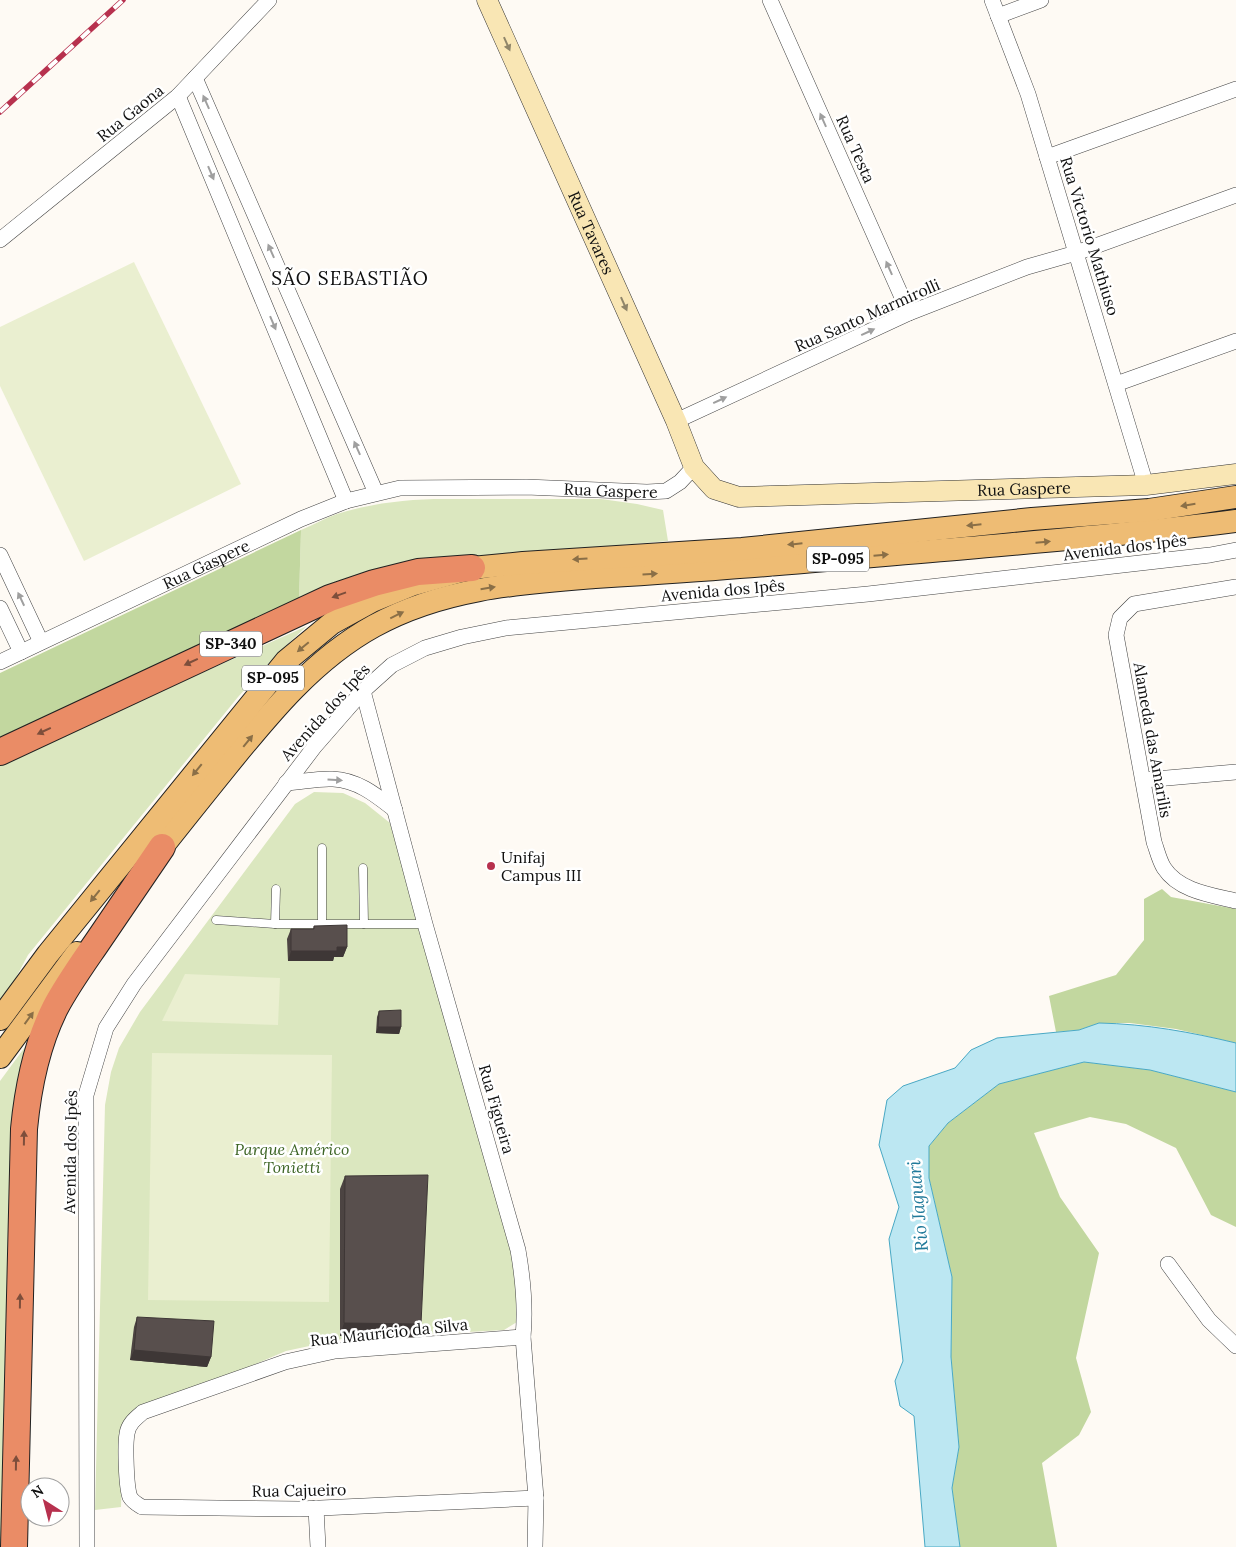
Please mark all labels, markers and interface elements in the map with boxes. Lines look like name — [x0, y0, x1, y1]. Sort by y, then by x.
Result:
one-way arrow — [503, 37, 511, 51]
street label: Rua Gaona — [93, 80, 167, 146]
one-way arrow — [201, 95, 209, 109]
street label: Rua Testa — [832, 112, 880, 186]
one-way arrow — [819, 113, 827, 127]
street label: Rua Victorio Mathiuso — [1056, 154, 1124, 318]
one-way arrow — [207, 166, 215, 180]
street label: Rua Tavares — [564, 188, 619, 277]
one-way arrow — [266, 244, 274, 258]
one-way arrow — [885, 261, 893, 275]
district label: SÃO SEBASTIÃO — [271, 266, 429, 290]
street label: Rua Santo Marmirolli — [791, 274, 943, 356]
one-way arrow — [620, 297, 628, 311]
one-way arrow — [269, 316, 277, 331]
one-way arrow — [860, 328, 875, 336]
one-way arrow — [713, 396, 727, 404]
one-way arrow — [352, 441, 360, 455]
street label: Rua Gaspere — [977, 477, 1071, 500]
street label: Rua Gaspere — [563, 479, 658, 502]
one-way arrow — [1179, 501, 1195, 509]
one-way arrow — [966, 522, 982, 530]
street label: Avenida dos Ipês — [1061, 530, 1188, 565]
street label: Rua Gaspere — [159, 535, 253, 593]
one-way arrow — [1036, 537, 1052, 545]
one-way arrow — [787, 540, 803, 548]
road number: SP-095 — [807, 546, 869, 572]
one-way arrow — [874, 551, 890, 559]
one-way arrow — [572, 556, 588, 564]
one-way arrow — [642, 569, 658, 577]
street label: Avenida dos Ipês — [659, 575, 786, 605]
one-way arrow — [480, 583, 496, 591]
one-way arrow — [16, 592, 24, 606]
one-way arrow — [332, 592, 347, 599]
one-way arrow — [390, 611, 404, 619]
road number: SP-340 — [200, 632, 262, 656]
one-way arrow — [297, 641, 309, 652]
one-way arrow — [184, 658, 198, 666]
street label: Avenida dos Ipês — [275, 659, 374, 765]
street label: Alameda das Amarilis — [1129, 660, 1177, 819]
road number: SP-095 — [242, 666, 304, 690]
one-way arrow — [37, 728, 51, 736]
one-way arrow — [242, 735, 253, 748]
one-way arrow — [192, 763, 203, 776]
one-way arrow — [327, 777, 343, 785]
place label: Unifaj Campus III — [501, 847, 582, 885]
marker: Unifaj Campus III — [485, 860, 497, 872]
one-way arrow — [90, 889, 101, 902]
one-way arrow — [23, 1012, 34, 1025]
street label: Rua Figueira — [475, 1062, 519, 1156]
street label: Avenida dos Ipês — [59, 1090, 81, 1215]
one-way arrow — [20, 1130, 28, 1146]
park label: Parque Américo Tonietti — [235, 1139, 349, 1177]
water label: Rio Jaguari — [902, 1159, 933, 1252]
one-way arrow — [17, 1293, 25, 1309]
street label: Rua Maurício da Silva — [309, 1314, 469, 1350]
one-way arrow — [13, 1455, 21, 1471]
north arrow — [20, 1477, 70, 1527]
street label: Rua Cajueiro — [252, 1479, 346, 1501]
text: N — [28, 1481, 47, 1502]

